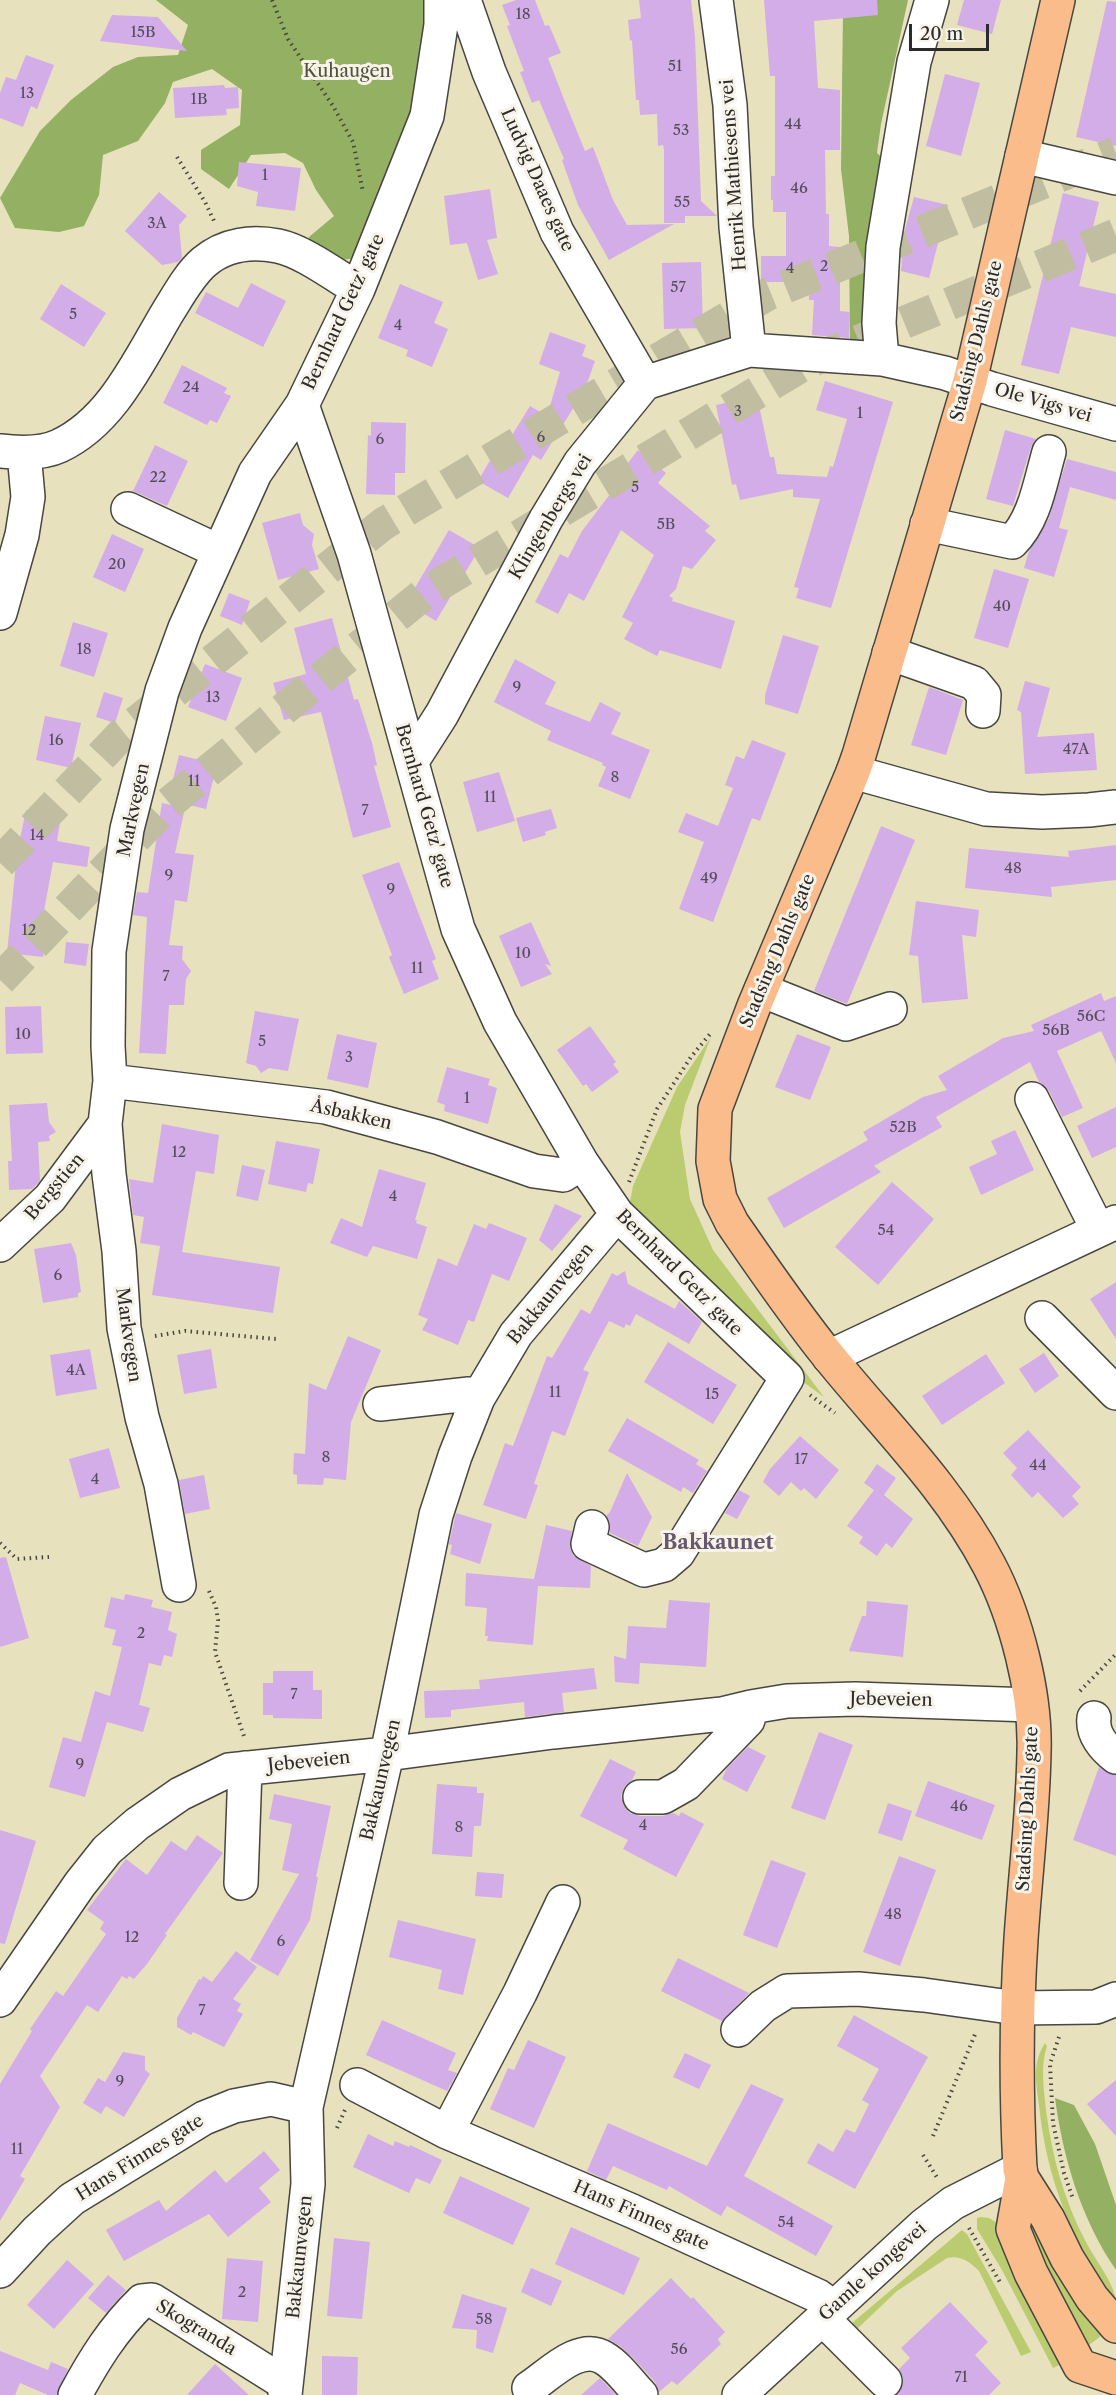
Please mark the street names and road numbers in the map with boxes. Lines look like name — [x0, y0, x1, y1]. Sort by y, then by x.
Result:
street label: Henrik Mathiesens vei — [717, 78, 751, 272]
street label: Ludvig Daaes gate — [496, 105, 578, 255]
street label: Bernhard Getz' gate — [298, 231, 390, 393]
street label: Stadsing Dahls gate — [947, 258, 1007, 424]
street label: Ole Vigs vei — [992, 379, 1094, 427]
street label: Klingenbergs vei — [505, 450, 597, 584]
street label: Bernhard Getz' gate — [390, 721, 458, 891]
street label: Markvegen — [114, 761, 154, 859]
street label: Stadsing Dahls gate — [736, 871, 820, 1031]
street label: Åsbakken — [308, 1095, 394, 1135]
street label: Bergstien — [21, 1149, 89, 1225]
street label: Bernhard Getz' gate — [611, 1205, 747, 1341]
street label: Bakkaunvegen — [504, 1239, 598, 1349]
street label: Markvegen — [111, 1286, 145, 1384]
street label: Jebeveien — [849, 1688, 933, 1712]
street label: Bakkaunvegen — [357, 1717, 405, 1843]
street label: Stadsing Dahls gate — [1013, 1726, 1043, 1892]
street label: Jebeveien — [267, 1747, 351, 1777]
street label: Hans Finnes gate — [72, 2110, 208, 2206]
street label: Hans Finnes gate — [570, 2176, 712, 2256]
street label: Bakkaunvegen — [283, 2194, 317, 2320]
street label: Gamle kongevei — [815, 2218, 931, 2326]
street label: Skogranda — [152, 2296, 240, 2360]

